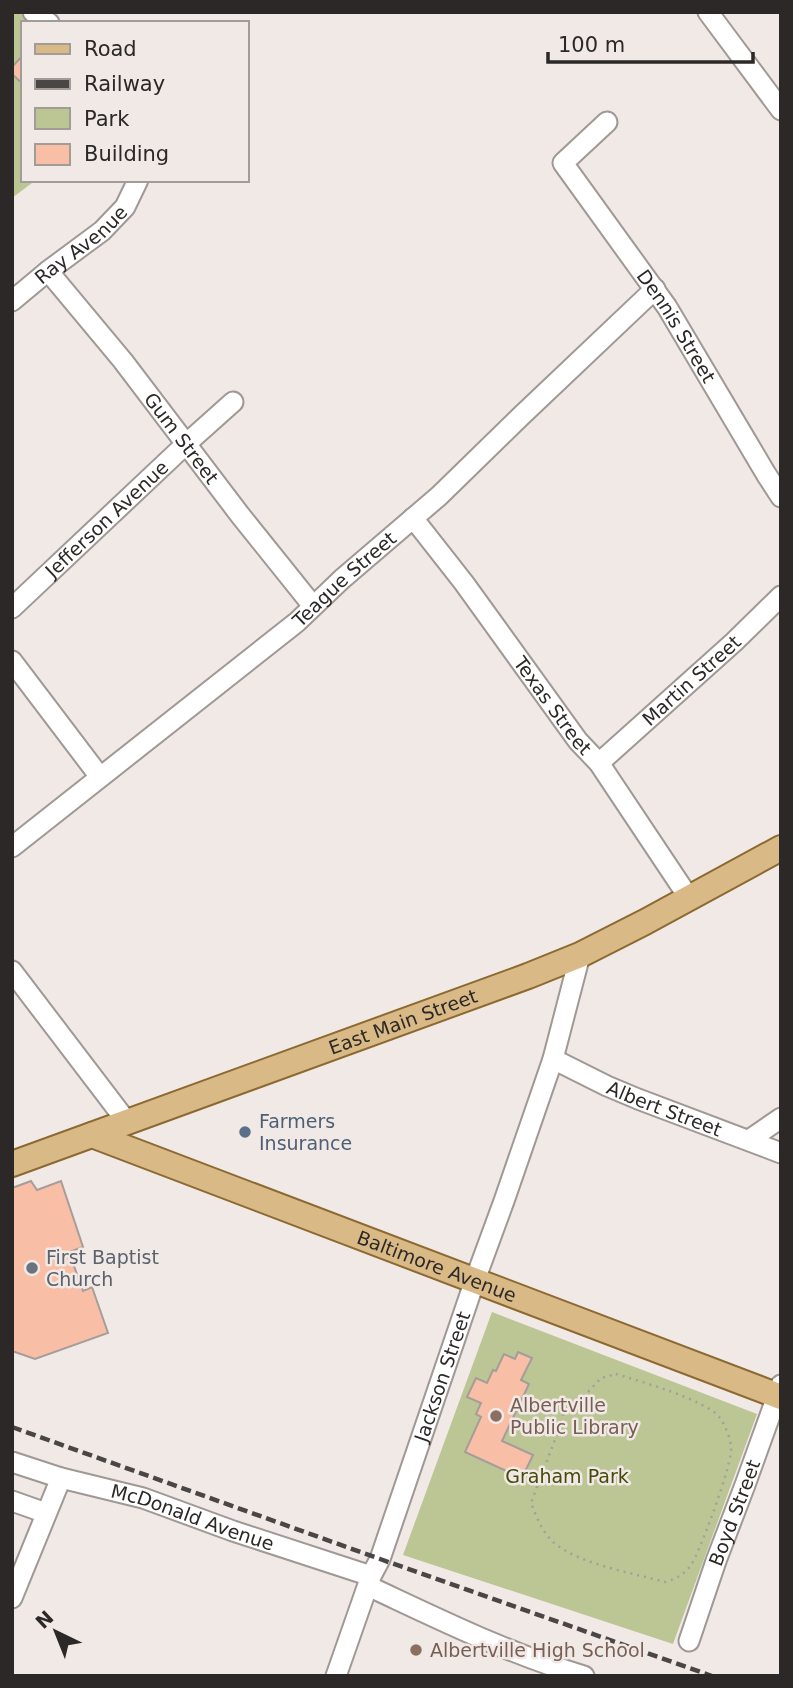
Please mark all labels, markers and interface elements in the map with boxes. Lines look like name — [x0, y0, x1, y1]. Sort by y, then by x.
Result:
legend — [21, 21, 248, 182]
scale bar — [548, 21, 753, 65]
text: 100 m — [558, 33, 625, 57]
text: Road — [84, 37, 137, 61]
text: Railway — [84, 72, 165, 96]
text: Park — [84, 107, 130, 131]
text: Building — [84, 142, 169, 166]
street label: Ray Avenue — [30, 201, 131, 288]
street label: Dennis Street — [633, 265, 720, 387]
street label: Gum Street — [140, 388, 223, 488]
street label: Jefferson Avenue — [40, 456, 172, 582]
street label: Teague Street — [287, 527, 400, 632]
street label: Martin Street — [638, 631, 745, 730]
street label: Texas Street — [509, 651, 596, 759]
street label: East Main Street — [326, 985, 480, 1059]
street label: Albert Street — [604, 1076, 725, 1141]
place label: Farmers Insurance — [259, 1110, 352, 1154]
marker: Farmers Insurance — [237, 1124, 253, 1140]
street label: Baltimore Avenue — [354, 1226, 520, 1306]
place label: First Baptist Church — [46, 1246, 159, 1290]
marker: First Baptist Church — [24, 1260, 40, 1276]
street label: Jackson Street — [409, 1308, 475, 1445]
place label: Albertville Public Library — [510, 1394, 639, 1438]
marker: Albertville Public Library — [488, 1408, 504, 1424]
street label: Boyd Street — [704, 1457, 764, 1569]
park label: Graham Park — [505, 1465, 629, 1487]
street label: McDonald Avenue — [109, 1480, 277, 1555]
north arrow — [21, 1597, 91, 1667]
text: N — [31, 1606, 58, 1633]
place label: Albertville High School — [430, 1639, 645, 1661]
marker: Albertville High School — [408, 1642, 424, 1658]

